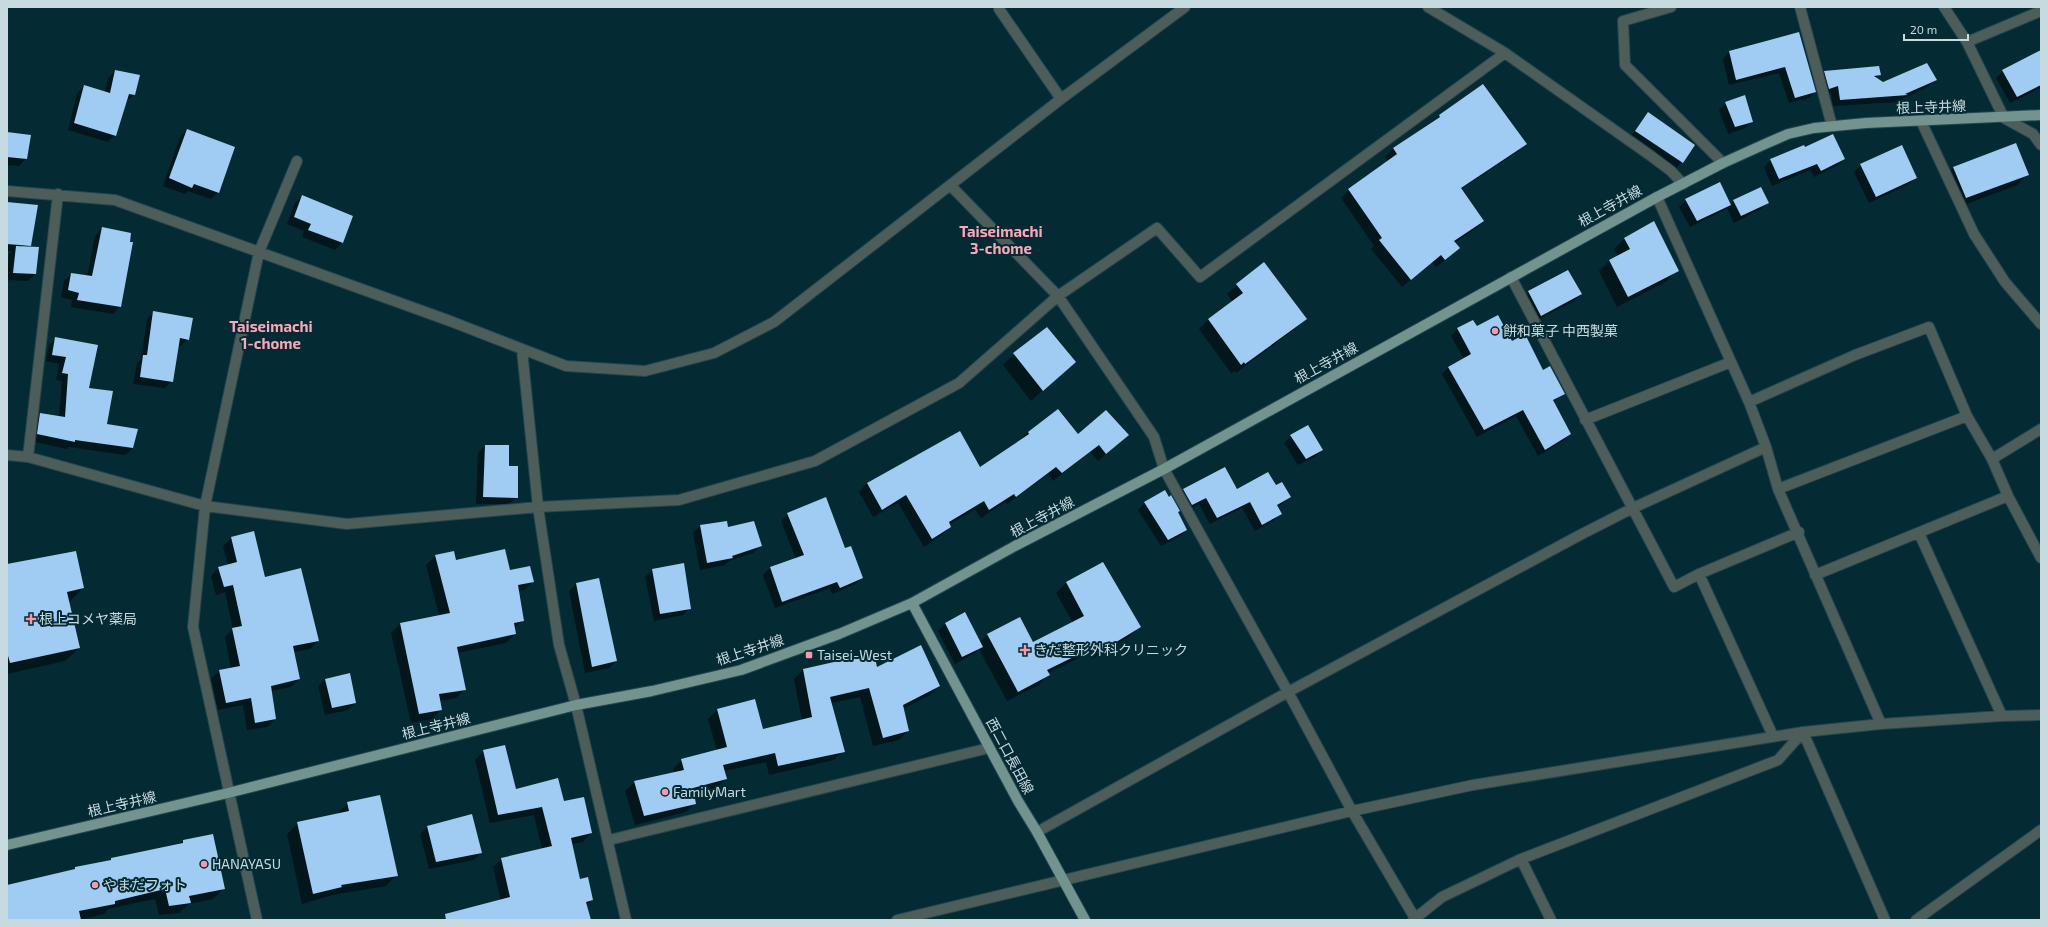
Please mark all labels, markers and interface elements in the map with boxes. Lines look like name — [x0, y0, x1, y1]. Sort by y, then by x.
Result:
scale bar — [1904, 16, 1968, 42]
text: 20 m — [1910, 22, 1937, 36]
street label: 根上寺井線 — [1896, 97, 1966, 116]
street label: 根上寺井線 — [1575, 181, 1644, 230]
district label: Taiseimachi 3-chome — [959, 222, 1043, 257]
district label: Taiseimachi 1-chome — [229, 317, 313, 352]
place label: 餅和菓子 中西製菓 — [1503, 322, 1618, 339]
marker: 餅和菓子 中西製菓 — [1490, 326, 1500, 336]
street label: 根上寺井線 — [1291, 338, 1360, 387]
street label: 根上寺井線 — [1007, 493, 1077, 540]
place label: 根上コメヤ薬局 — [39, 610, 137, 627]
marker: 根上コメヤ薬局 — [26, 614, 36, 624]
street label: 根上寺井線 — [714, 631, 786, 668]
place label: きだ整形外科クリニック — [1034, 641, 1188, 658]
marker: きだ整形外科クリニック — [1019, 644, 1031, 656]
place label: Taisei-West — [817, 646, 892, 663]
marker: Taisei-West — [804, 650, 814, 660]
street label: 根上寺井線 — [400, 709, 472, 742]
street label: 西二口長田線 — [983, 715, 1038, 797]
place label: FamilyMart — [673, 783, 746, 800]
street label: 根上寺井線 — [86, 787, 158, 820]
marker: FamilyMart — [660, 787, 670, 797]
place label: HANAYASU — [212, 855, 281, 872]
marker: HANAYASU — [199, 859, 209, 869]
place label: やまだフォト — [103, 876, 187, 893]
marker: やまだフォト — [90, 880, 100, 890]

